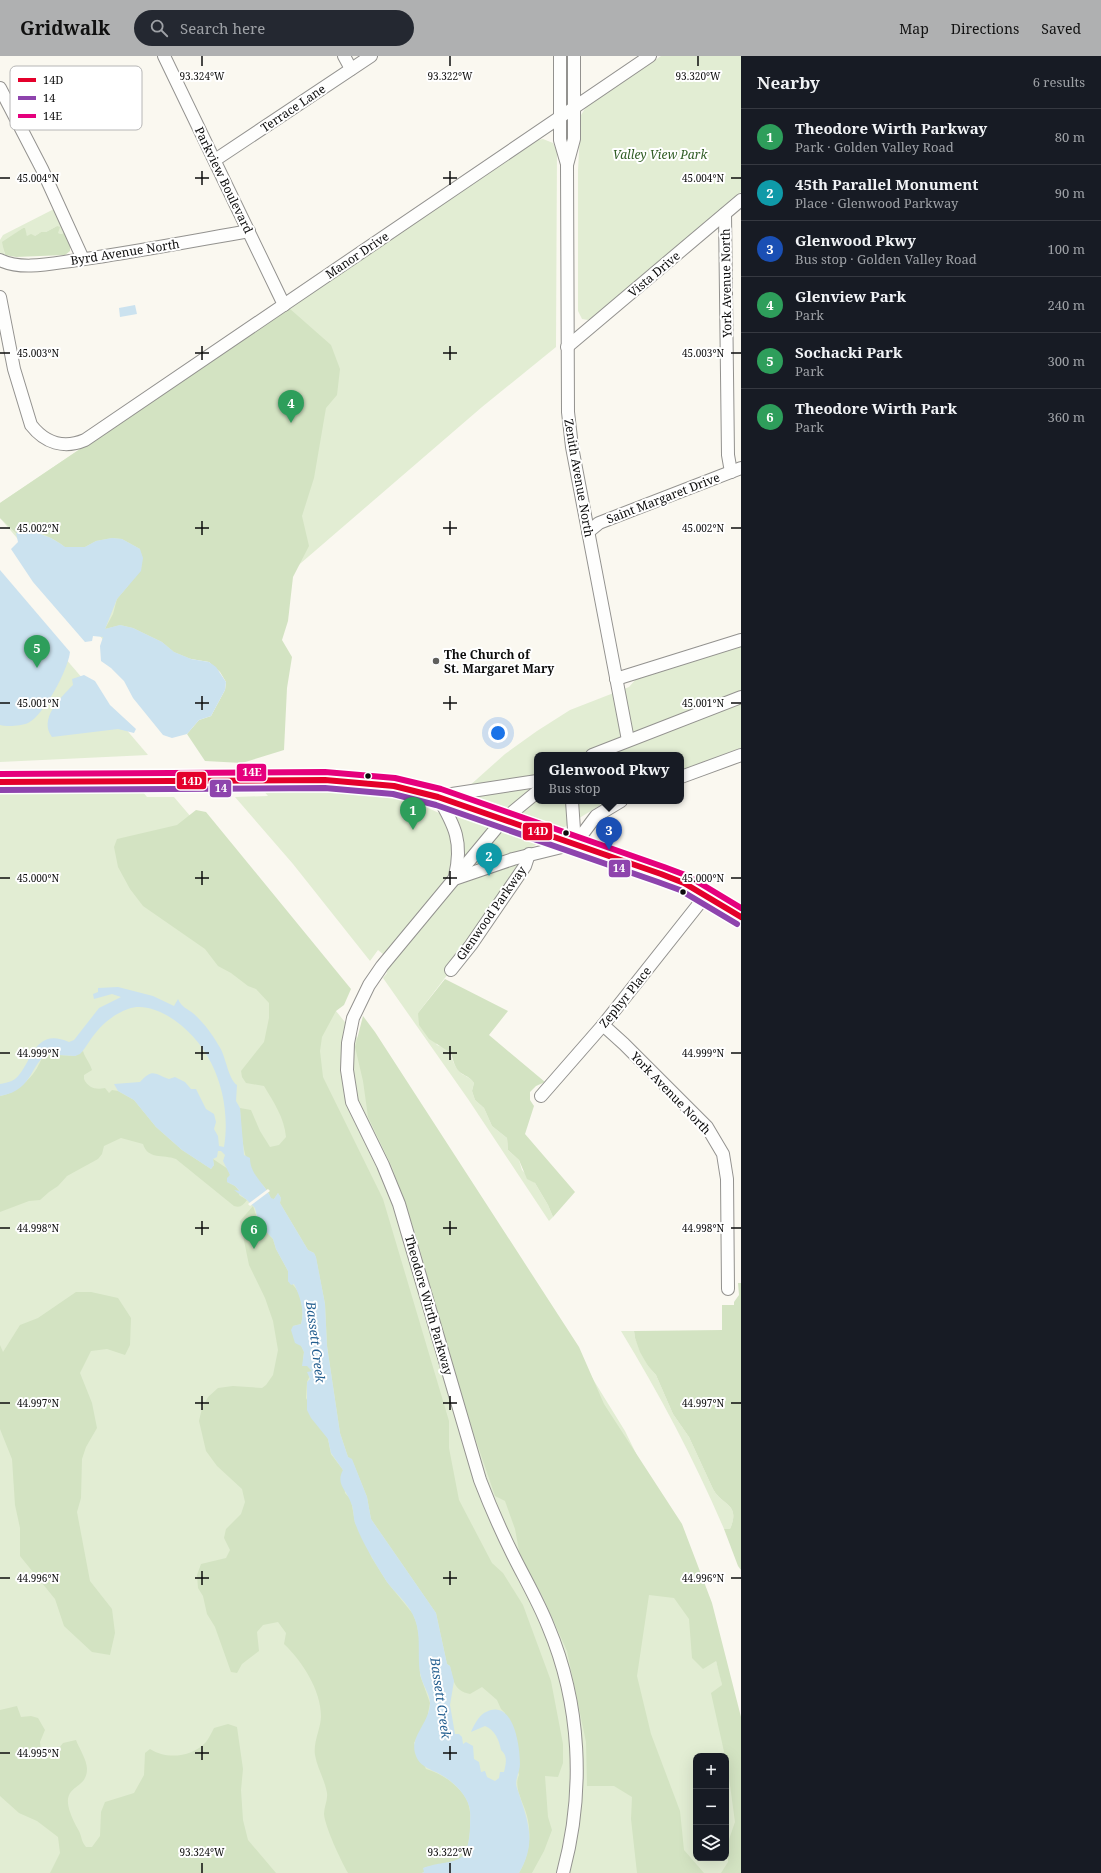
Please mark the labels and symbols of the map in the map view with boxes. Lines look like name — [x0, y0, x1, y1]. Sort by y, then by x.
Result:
legend — [10, 66, 142, 130]
text: 93.324°W — [180, 69, 225, 83]
text: 93.322°W — [428, 69, 473, 83]
text: 93.320°W — [676, 69, 721, 83]
text: 14D — [43, 72, 63, 87]
street label: Terrace Lane — [257, 80, 329, 136]
text: 14 — [43, 90, 55, 105]
text: 14E — [43, 108, 62, 123]
street label: Parkview Boulevard — [191, 124, 257, 237]
park label: Valley View Park — [613, 146, 708, 163]
text: 45.004°N — [17, 171, 59, 185]
text: 45.004°N — [682, 171, 724, 185]
street label: Manor Drive — [322, 228, 392, 282]
street label: York Avenue North — [717, 228, 735, 339]
street label: Byrd Avenue North — [69, 235, 181, 269]
street label: Vista Drive — [624, 247, 684, 301]
text: 45.003°N — [17, 346, 59, 360]
text: 45.003°N — [682, 346, 724, 360]
pin: 4 — [278, 390, 304, 423]
street label: Zenith Avenue North — [560, 418, 598, 539]
street label: Saint Margaret Drive — [604, 469, 722, 527]
text: 45.002°N — [17, 521, 59, 535]
text: 45.002°N — [682, 521, 724, 535]
pin: 5 — [24, 635, 50, 668]
place label: The Church of St. Margaret Mary — [444, 646, 554, 677]
marker: The Church of St. Margaret Mary — [431, 656, 441, 666]
text: 45.001°N — [17, 696, 59, 710]
text: 45.001°N — [682, 696, 724, 710]
your location — [488, 723, 508, 743]
line badge: 14E — [236, 763, 267, 782]
text: 14E — [242, 764, 262, 779]
line badge: 14D — [176, 771, 207, 790]
unlabelled marker — [363, 771, 373, 781]
text: 14D — [182, 773, 202, 788]
line badge: 14 — [209, 779, 232, 798]
text: 14 — [215, 780, 227, 795]
pin: 1 — [400, 797, 426, 830]
pin: 3 — [596, 817, 622, 850]
line badge: 14D — [522, 822, 553, 841]
text: 14D — [528, 823, 548, 838]
unlabelled marker — [561, 828, 571, 838]
pin: 2 — [476, 843, 502, 876]
line badge: 14 — [608, 859, 631, 878]
text: 14 — [613, 860, 625, 875]
street label: Glenwood Parkway — [452, 862, 530, 964]
text: 45.000°N — [17, 871, 59, 885]
text: 45.000°N — [682, 871, 724, 885]
unlabelled marker — [678, 887, 688, 897]
street label: Zephyr Place — [595, 963, 655, 1031]
text: 44.999°N — [17, 1046, 59, 1060]
text: 44.999°N — [682, 1046, 724, 1060]
street label: York Avenue North — [626, 1047, 715, 1138]
pin: 6 — [241, 1216, 267, 1249]
text: 44.998°N — [17, 1221, 59, 1235]
text: 44.998°N — [682, 1221, 724, 1235]
street label: Theodore Wirth Parkway — [401, 1233, 457, 1377]
water label: Bassett Creek — [302, 1299, 330, 1384]
text: 44.997°N — [17, 1396, 59, 1410]
text: 44.997°N — [682, 1396, 724, 1410]
text: 44.996°N — [17, 1571, 59, 1585]
text: 44.996°N — [682, 1571, 724, 1585]
water label: Bassett Creek — [426, 1655, 456, 1740]
text: 44.995°N — [17, 1746, 59, 1760]
text: 93.324°W — [180, 1845, 225, 1859]
text: 93.322°W — [428, 1845, 473, 1859]

